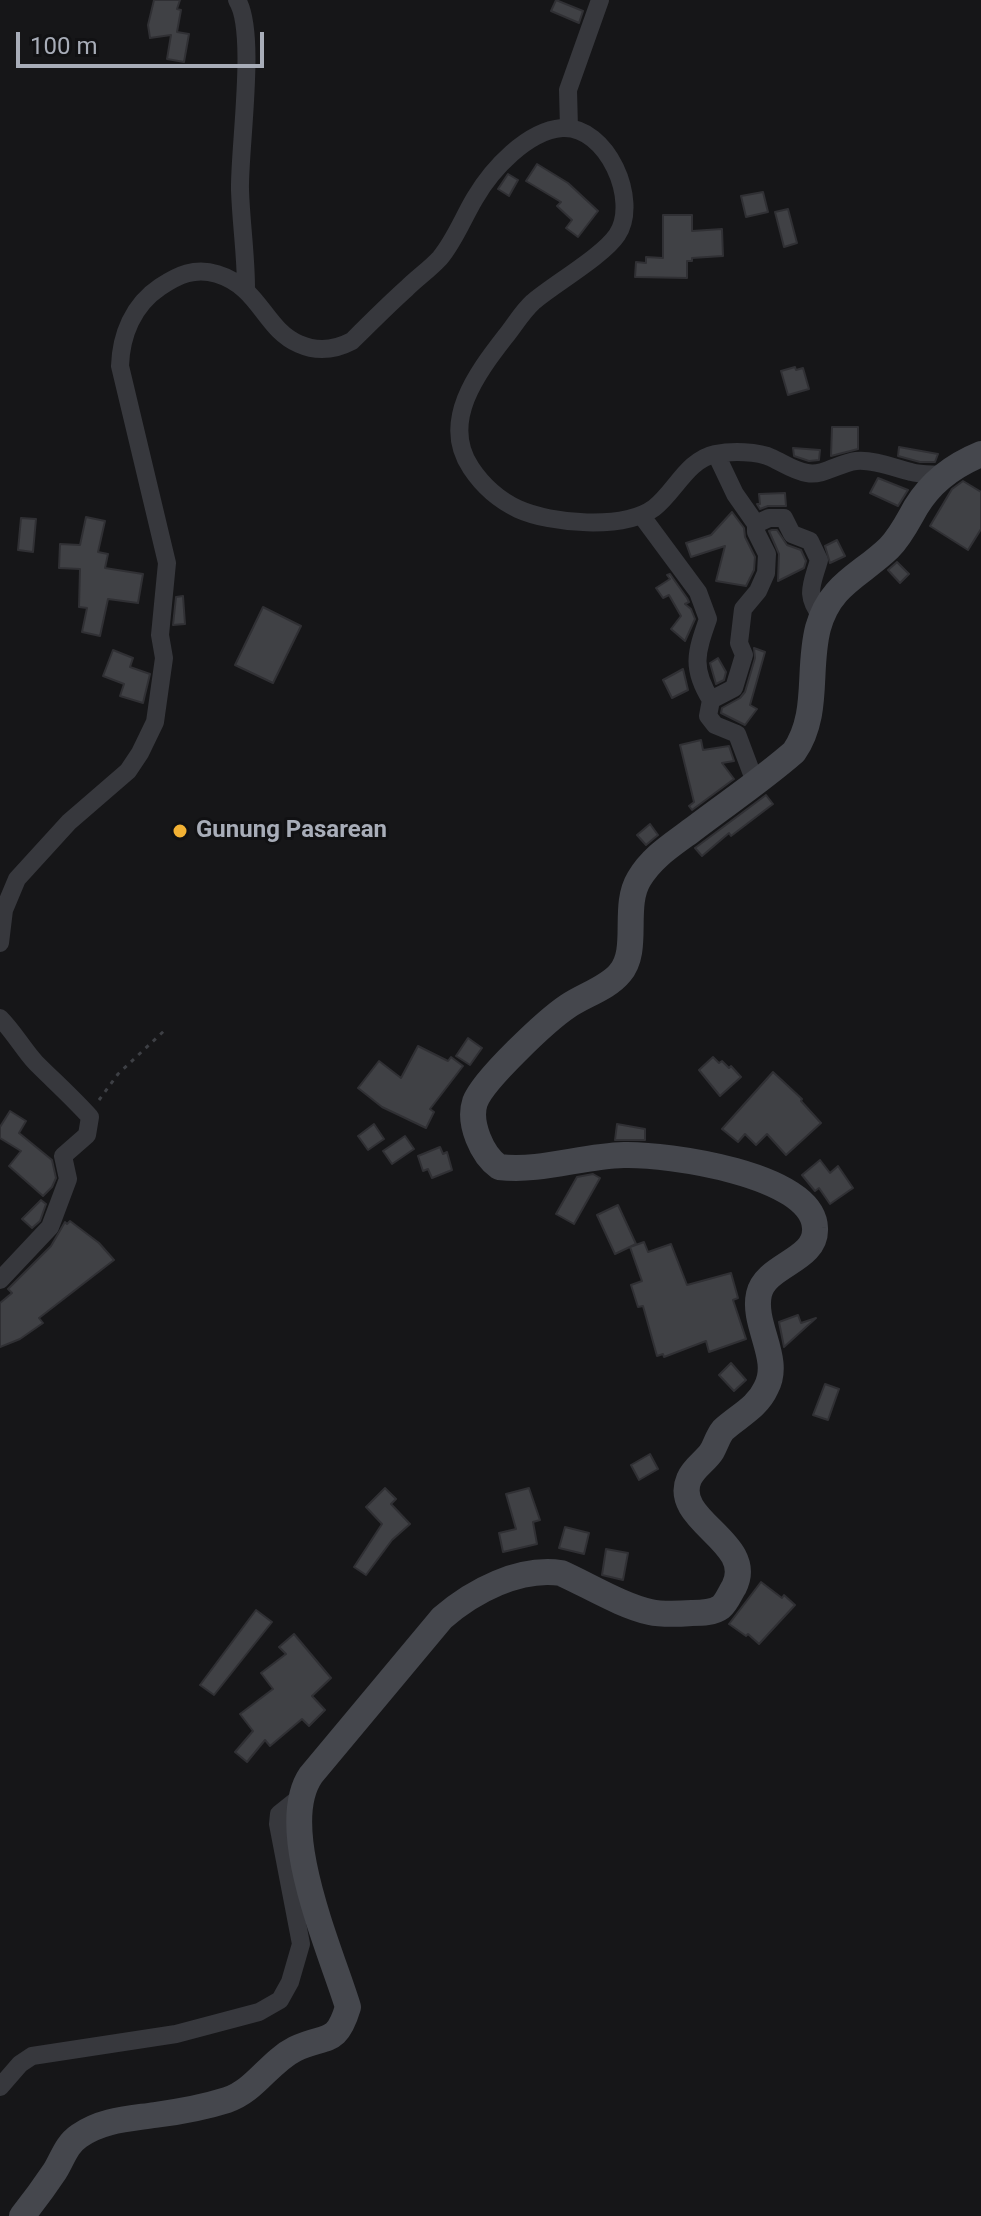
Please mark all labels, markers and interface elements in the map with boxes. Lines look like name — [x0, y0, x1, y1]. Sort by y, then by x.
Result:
scale bar — [20, 16, 268, 66]
text: 100 m — [30, 32, 97, 60]
place label: Gunung Pasarean — [196, 817, 387, 845]
marker: Gunung Pasarean — [171, 822, 189, 840]

